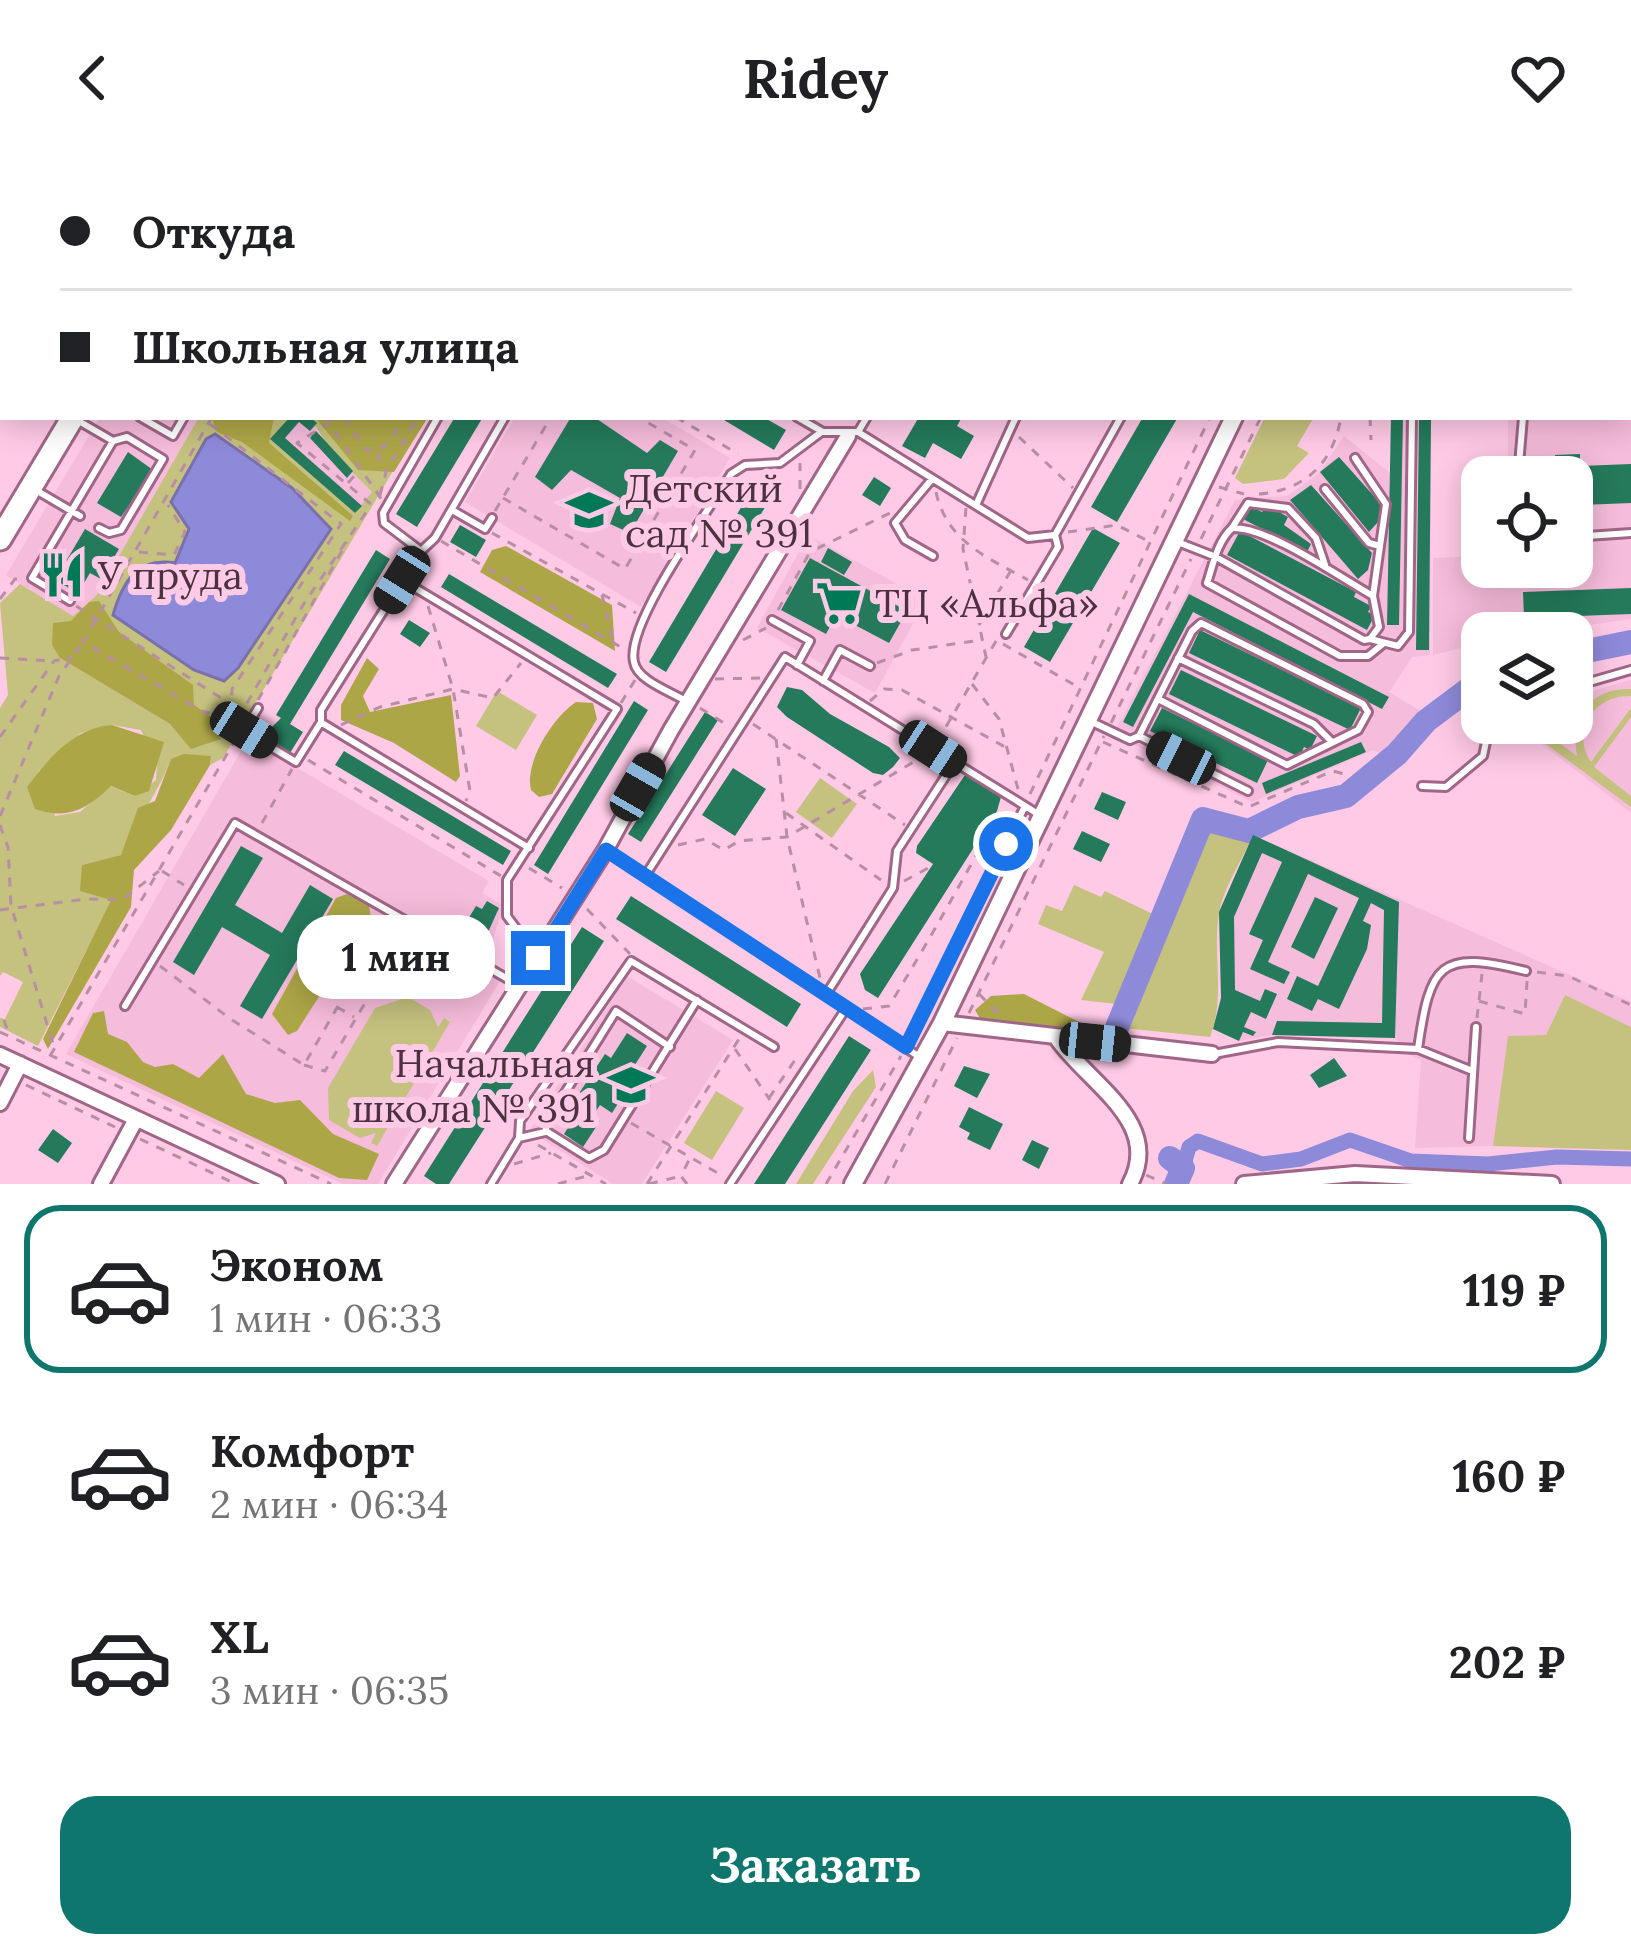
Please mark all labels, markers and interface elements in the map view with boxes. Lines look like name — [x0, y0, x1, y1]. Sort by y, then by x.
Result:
text: Ridey — [743, 44, 888, 113]
icon: back — [60, 45, 126, 111]
icon: heart — [1505, 45, 1571, 111]
text: Откуда — [132, 203, 295, 260]
text: Школьная улица — [132, 318, 519, 375]
map controls — [1461, 456, 1593, 744]
button: locate — [1461, 456, 1593, 588]
place label: Детский сад № 391 — [625, 463, 813, 558]
school or university icon: Детский сад № 391 — [564, 485, 614, 535]
car — [368, 540, 436, 620]
restaurant icon: У пруда — [37, 550, 87, 600]
place label: У пруда — [97, 550, 243, 600]
supermarket icon: ТЦ «Альфа» — [814, 578, 864, 628]
place label: ТЦ «Альфа» — [875, 578, 1099, 628]
button: layers — [1461, 612, 1593, 744]
car — [204, 696, 284, 764]
car — [893, 714, 973, 784]
car — [1141, 726, 1221, 790]
car — [604, 747, 672, 827]
route start — [979, 817, 1033, 871]
callout: 1 мин — [298, 916, 496, 1000]
route end — [511, 931, 565, 985]
text: 1 мин — [342, 932, 450, 982]
car — [1057, 1020, 1133, 1064]
place label: Начальная школа № 391 — [352, 1038, 595, 1133]
school or university icon: Начальная школа № 391 — [606, 1060, 656, 1110]
icon: car — [66, 1235, 174, 1343]
text: Эконом — [210, 1236, 384, 1293]
text: 119 ₽ — [1463, 1261, 1565, 1318]
text: 1 мин · 06:33 — [210, 1293, 442, 1343]
icon: car — [66, 1421, 174, 1529]
text: Комфорт — [210, 1422, 414, 1479]
text: 160 ₽ — [1453, 1447, 1565, 1504]
text: 2 мин · 06:34 — [210, 1479, 448, 1529]
icon: car — [66, 1607, 174, 1715]
text: XL — [210, 1608, 269, 1665]
text: 202 ₽ — [1449, 1633, 1565, 1690]
text: 3 мин · 06:35 — [210, 1665, 449, 1715]
button: Заказать — [60, 1796, 1571, 1934]

